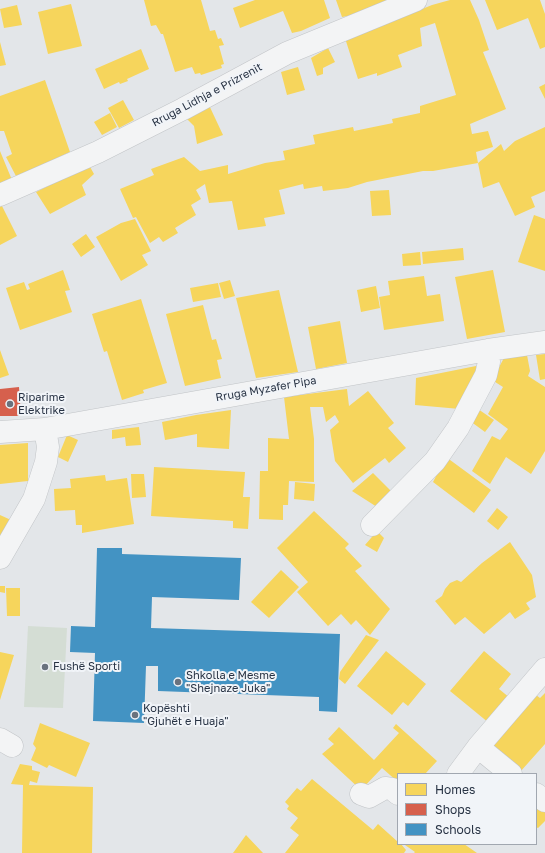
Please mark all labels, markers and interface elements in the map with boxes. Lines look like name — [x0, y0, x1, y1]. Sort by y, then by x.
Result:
street label: Rruga Lidhja e Prizrenit — [150, 60, 264, 130]
street label: Rruga Myzafer Pipa — [215, 374, 317, 404]
place label: Riparime Elektrike — [18, 391, 65, 417]
marker: Riparime Elektrike — [5, 399, 15, 409]
place label: Fushë Sporti — [53, 660, 120, 674]
marker: Fushë Sporti — [40, 662, 50, 672]
place label: Shkolla e Mesme "Shejnaze Juka" — [186, 669, 275, 695]
marker: Shkolla e Mesme "Shejnaze Juka" — [173, 677, 183, 687]
place label: Kopështi "Gjuhët e Huaja" — [143, 702, 229, 728]
marker: Kopështi "Gjuhët e Huaja" — [130, 710, 140, 720]
legend — [397, 773, 537, 845]
text: Homes — [435, 782, 475, 797]
text: Shops — [435, 802, 471, 817]
text: Schools — [435, 822, 481, 837]

